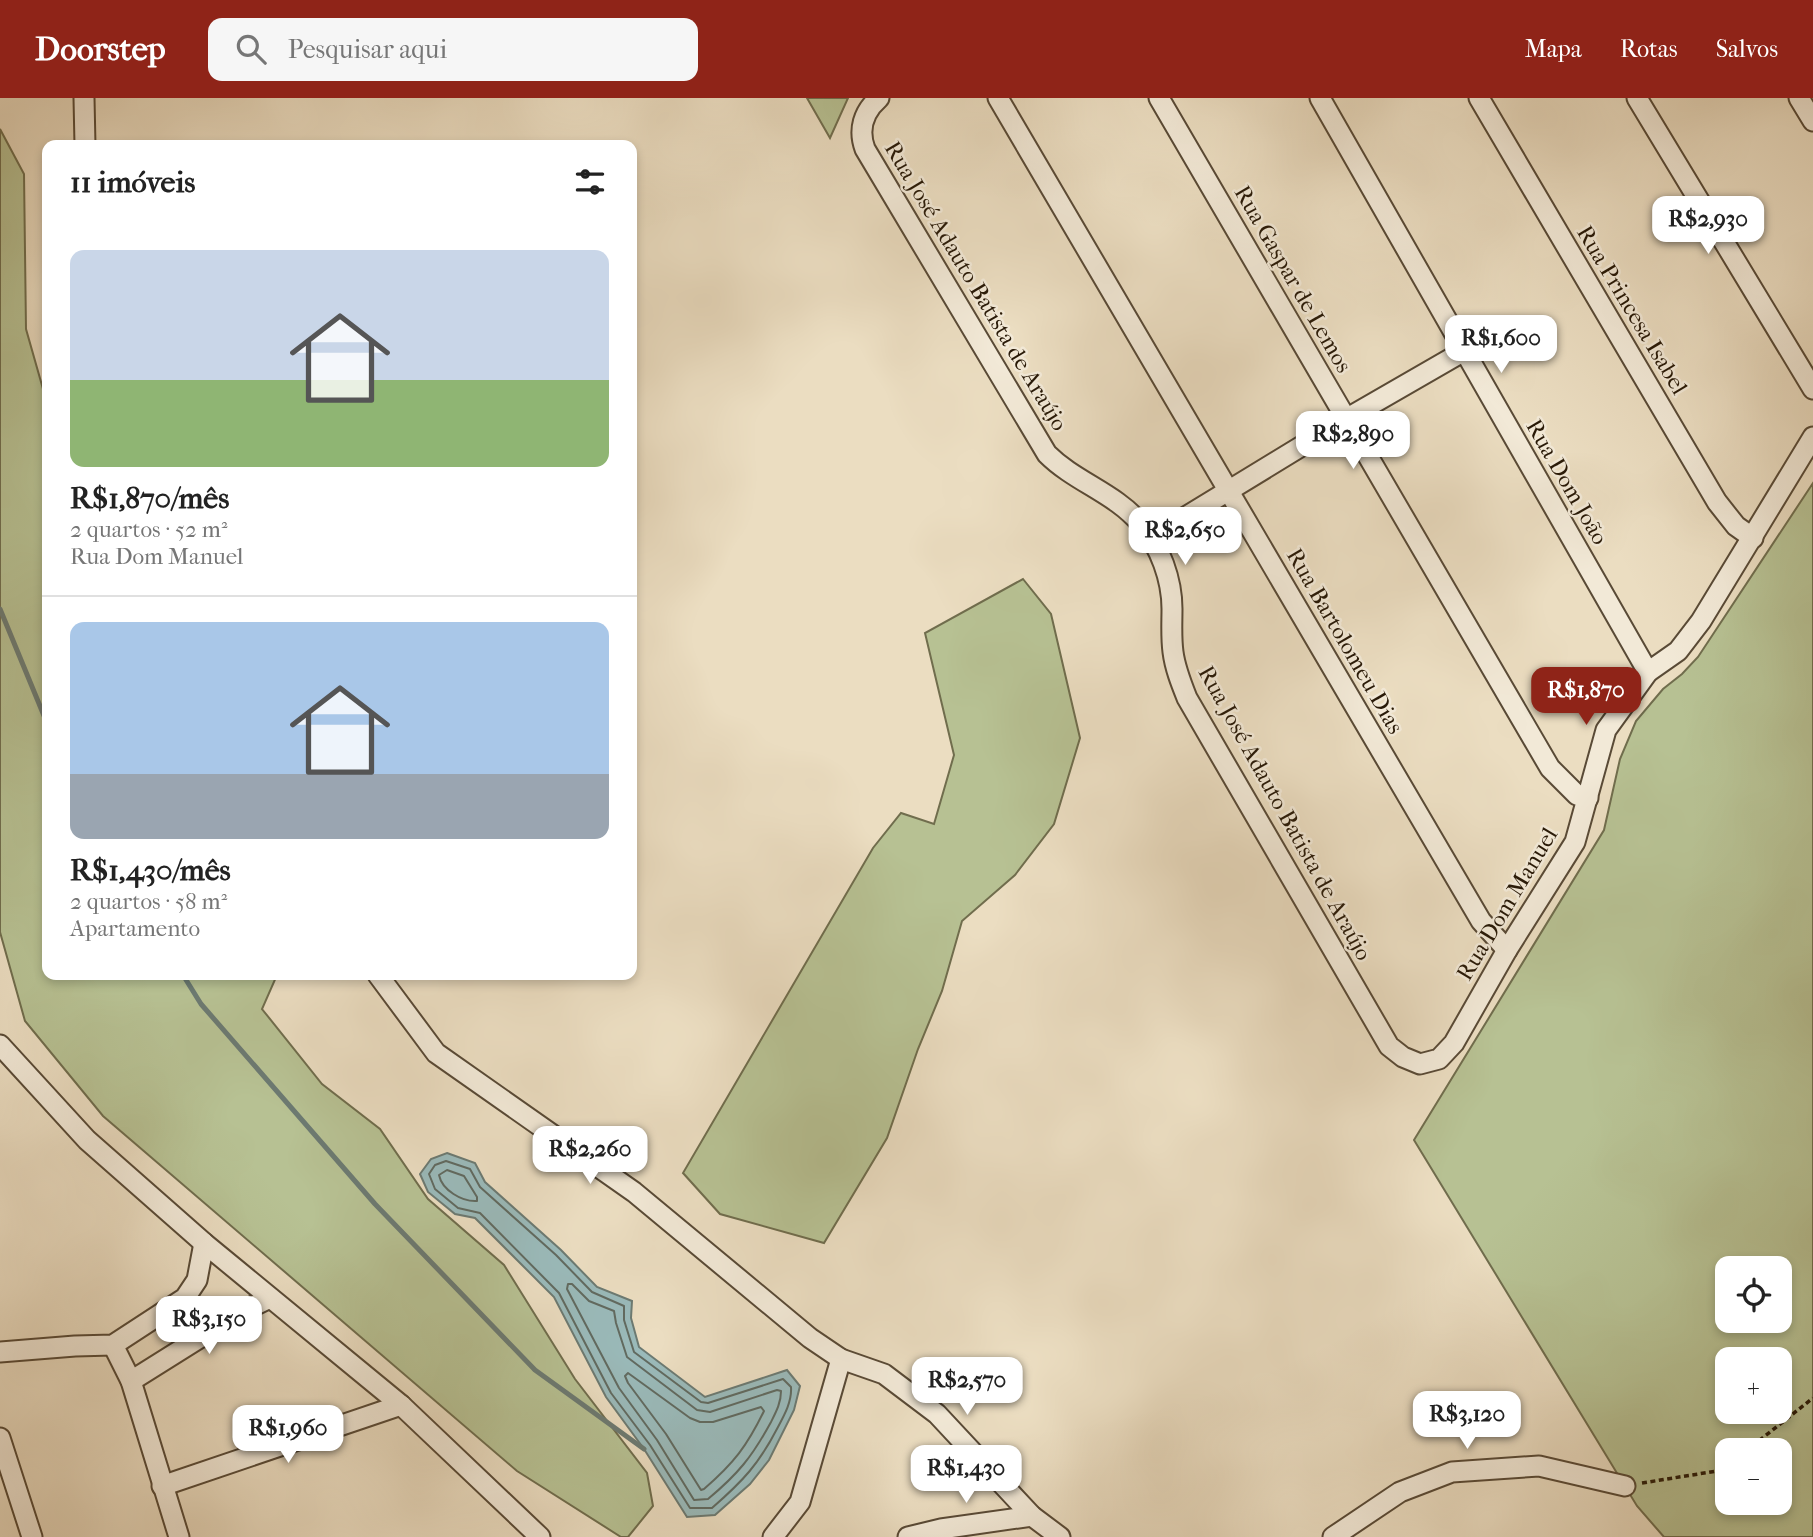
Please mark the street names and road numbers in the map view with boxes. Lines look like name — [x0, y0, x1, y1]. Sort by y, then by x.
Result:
street label: Rua José Adauto Batista de Araújo — [879, 136, 1073, 436]
street label: Rua Gaspar de Lemos — [1228, 181, 1358, 377]
street label: Rua Princesa Isabel — [1571, 221, 1693, 400]
street label: Rua Dom João — [1520, 415, 1614, 549]
street label: Rua Bartolomeu Dias — [1281, 543, 1409, 739]
street label: Rua José Adauto Batista de Araújo — [1193, 661, 1377, 965]
street label: Rua Dom Manuel — [1451, 822, 1564, 985]

